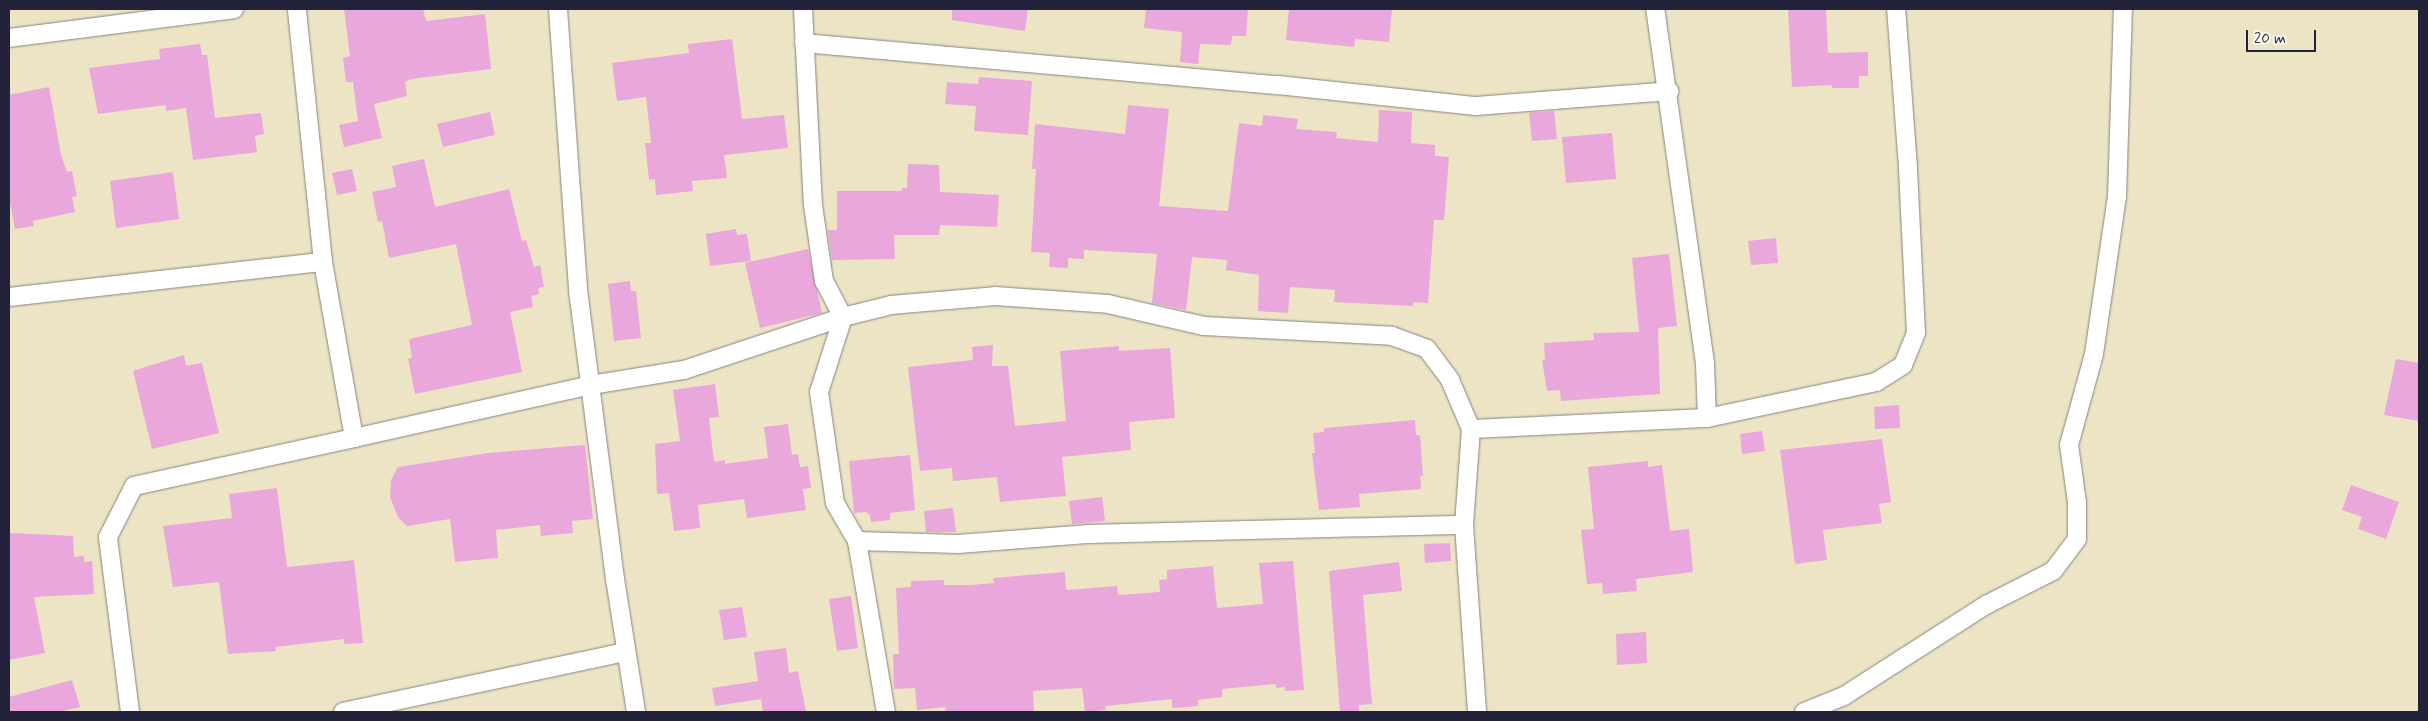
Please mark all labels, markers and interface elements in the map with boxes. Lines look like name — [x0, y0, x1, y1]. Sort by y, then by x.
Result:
scale bar — [2248, 20, 2318, 52]
text: 20 m — [2254, 29, 2286, 49]

